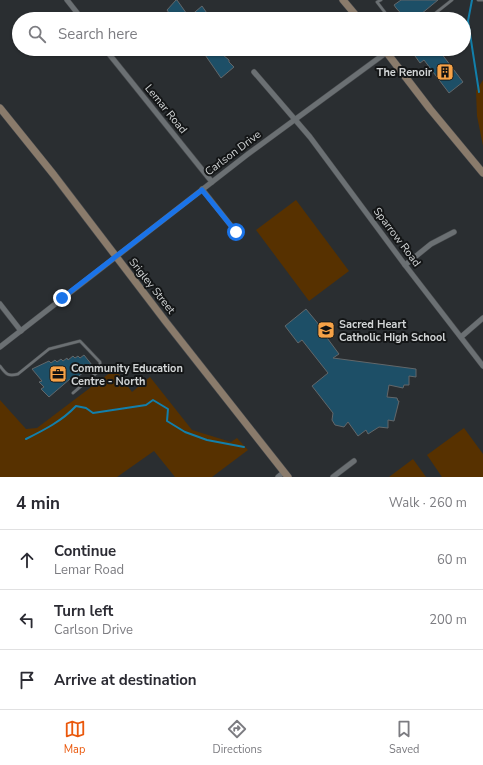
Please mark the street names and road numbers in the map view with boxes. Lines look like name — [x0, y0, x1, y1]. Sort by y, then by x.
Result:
street label: Lemar Road — [141, 81, 191, 137]
street label: Carlson Drive — [202, 127, 264, 179]
street label: Sparrow Road — [370, 204, 424, 270]
street label: Srigley Street — [125, 255, 179, 317]

